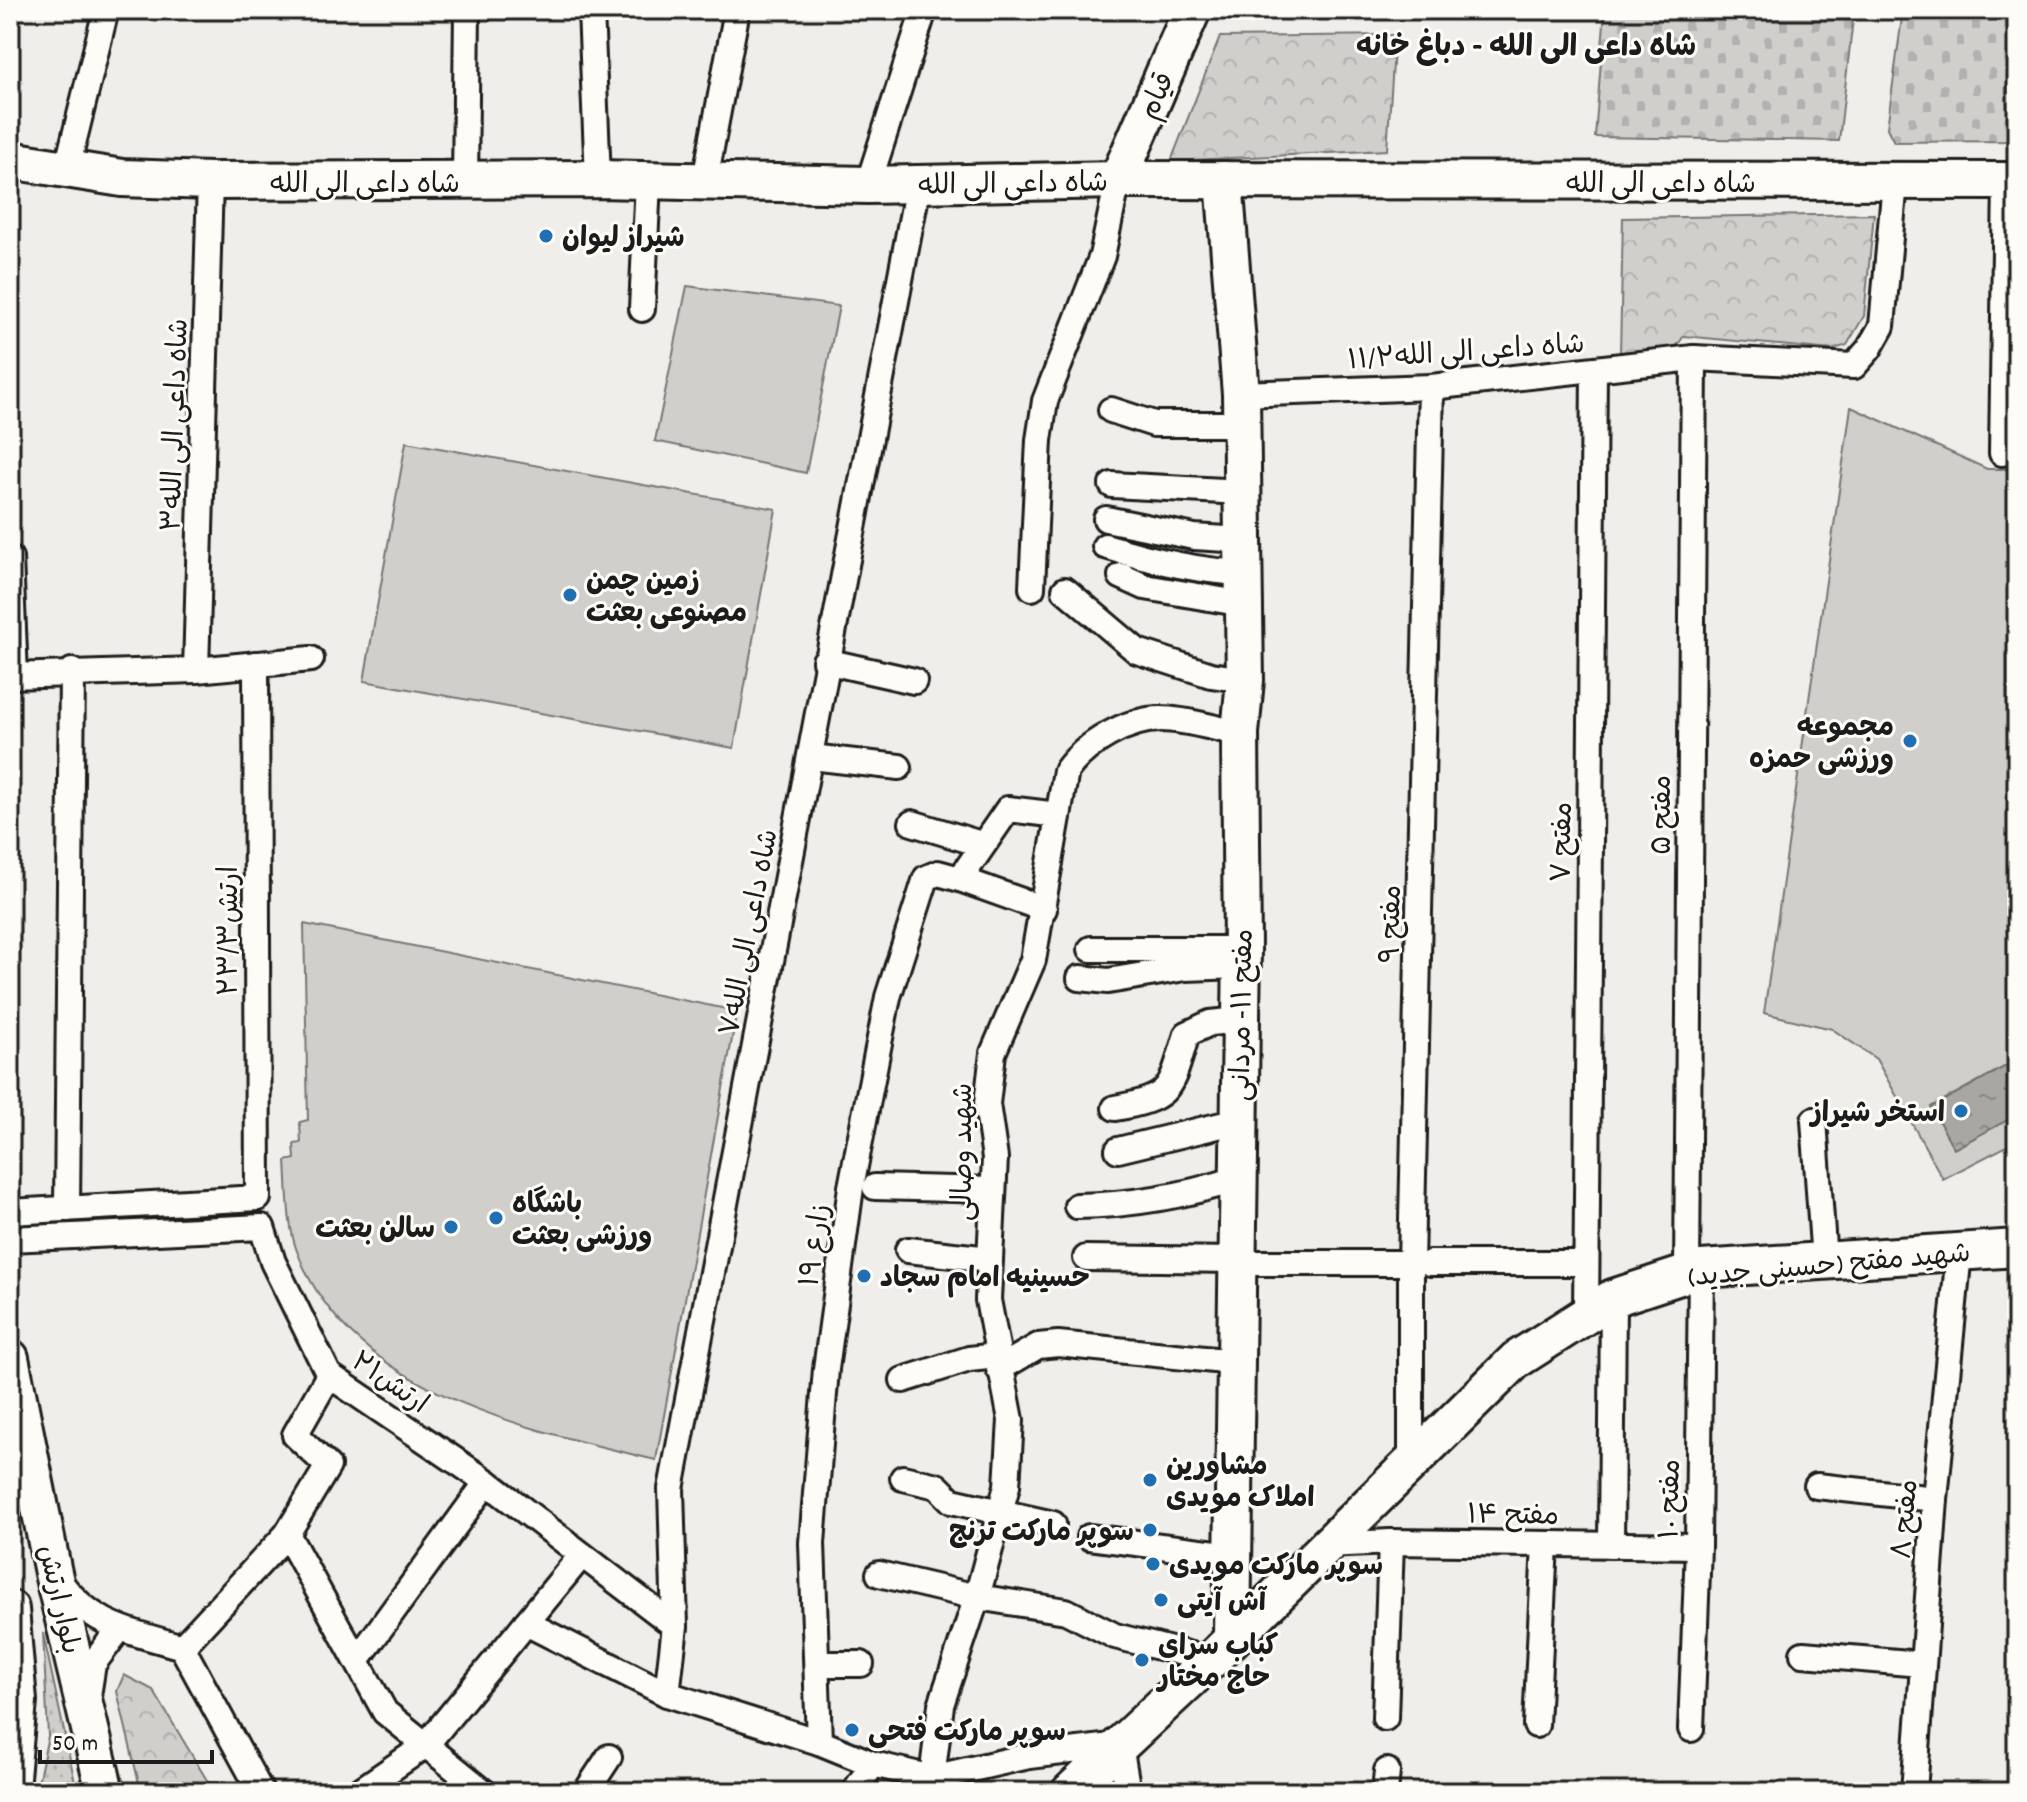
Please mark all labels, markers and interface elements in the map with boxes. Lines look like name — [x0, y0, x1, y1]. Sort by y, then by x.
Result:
district label: شاه داعی الی الله - دباغ خانه — [1356, 28, 1696, 71]
street label: قیام — [1132, 67, 1188, 127]
street label: شاه داعی الی الله — [918, 165, 1108, 209]
street label: شاه داعی الی الله — [270, 167, 460, 207]
street label: شاه داعی الی الله — [1566, 167, 1756, 207]
place label: شیراز لیوان — [562, 221, 685, 261]
marker: شیراز لیوان — [537, 227, 555, 245]
street label: شاه داعی الی الله۳ — [154, 318, 202, 532]
street label: ۱۱/۲شاه داعی الی الله — [1347, 327, 1586, 383]
place label: زمین چمن مصنوعی بعثت — [586, 564, 747, 636]
marker: زمین چمن مصنوعی بعثت — [561, 586, 579, 604]
place label: مجموعه ورزشی حمزه — [1749, 710, 1894, 782]
marker: مجموعه ورزشی حمزه — [1901, 732, 1919, 750]
street label: مفتح ۵ — [1645, 775, 1685, 855]
street label: مفتح ۷ — [1544, 802, 1586, 883]
street label: شاه داعی الی الله۷ — [712, 826, 792, 1040]
street label: ۲۳/۳ارتش — [212, 866, 252, 996]
street label: مفتح ۹ — [1373, 885, 1415, 964]
street label: مفتح ۱۱- مردانی — [1223, 928, 1267, 1102]
street label: شهید وصالی — [946, 1083, 986, 1221]
place label: استخر شیراز — [1808, 1096, 1945, 1136]
marker: استخر شیراز — [1952, 1102, 1970, 1120]
place label: باشگاه ورزشی بعثت — [512, 1185, 652, 1259]
street label: ۱۹ زارع — [792, 1202, 844, 1290]
marker: باشگاه ورزشی بعثت — [487, 1209, 505, 1227]
place label: سالن بعثت — [315, 1212, 435, 1252]
marker: سالن بعثت — [442, 1218, 460, 1236]
street label: شهید مفتح (حسینی جدید) — [1687, 1236, 1972, 1300]
place label: حسینیه امام سجاد — [880, 1261, 1090, 1301]
marker: حسینیه امام سجاد — [855, 1267, 873, 1285]
street label: ارتش۲۱ — [341, 1344, 435, 1426]
place label: مشاورین املاک مویدی — [1166, 1449, 1315, 1521]
street label: مفتح ۱۰ — [1652, 1459, 1694, 1539]
marker: مشاورین املاک مویدی — [1141, 1471, 1159, 1489]
street label: مفتح ۸ — [1885, 1478, 1931, 1561]
street label: مفتح ۱۴ — [1467, 1497, 1559, 1539]
place label: سوپر مارکت ترنج — [949, 1515, 1134, 1555]
marker: سوپر مارکت ترنج — [1141, 1521, 1159, 1539]
street label: بلوار ارتش — [24, 1542, 88, 1659]
place label: سوپر مارکت مویدی — [1169, 1549, 1383, 1589]
marker: سوپر مارکت مویدی — [1144, 1555, 1162, 1573]
place label: آش آیتی — [1177, 1585, 1268, 1625]
marker: آش آیتی — [1152, 1591, 1170, 1609]
place label: کباب سرای حاج مختار — [1155, 1629, 1279, 1701]
marker: کباب سرای حاج مختار — [1133, 1651, 1151, 1669]
scale bar — [40, 1714, 212, 1764]
place label: سوپر مارکت فتحی — [868, 1715, 1066, 1755]
marker: سوپر مارکت فتحی — [843, 1721, 861, 1739]
text: 50 m — [52, 1728, 98, 1762]

